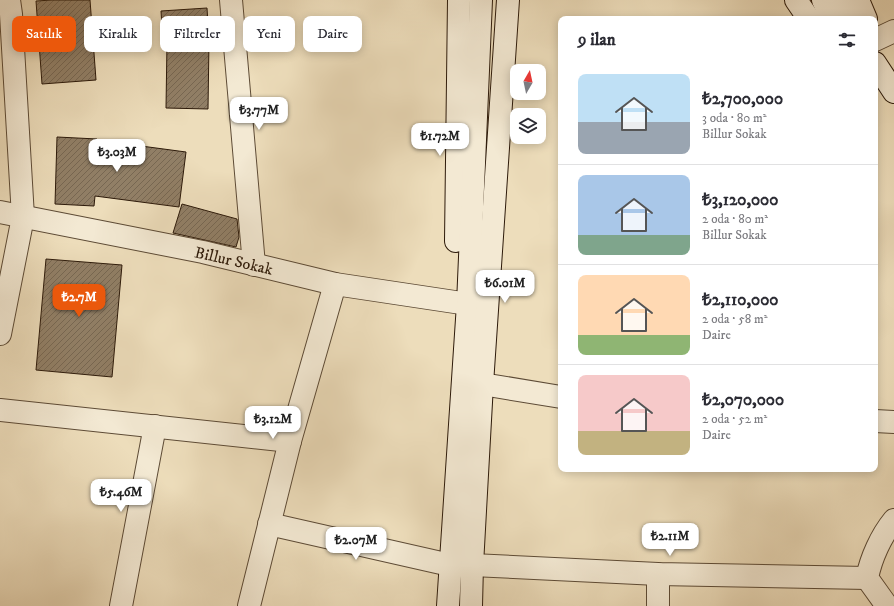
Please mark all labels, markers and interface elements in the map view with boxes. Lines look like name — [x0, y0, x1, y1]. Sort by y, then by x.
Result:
chip: Satılık — [12, 16, 76, 52]
chip: Kiralık — [84, 16, 152, 52]
chip: Filtreler — [160, 16, 235, 52]
chip: Yeni — [243, 16, 295, 52]
chip: Daire — [303, 16, 362, 52]
text: 9 ilan — [578, 29, 616, 51]
icon: filters — [836, 29, 858, 51]
north arrow — [510, 64, 546, 100]
map controls — [510, 64, 546, 144]
text: ₺2,700,000 — [702, 88, 783, 110]
icon: home — [610, 90, 658, 138]
pin: ₺3.77M — [226, 97, 292, 131]
text: ₺3.77M — [239, 102, 279, 118]
button: layers — [510, 108, 546, 144]
text: 3 oda · 80 m² — [702, 110, 767, 126]
pin: ₺1.72M — [407, 123, 473, 157]
text: Billur Sokak — [702, 126, 767, 142]
text: ₺1.72M — [420, 128, 460, 144]
pin: ₺3.03M — [84, 139, 150, 173]
text: ₺3.03M — [97, 144, 137, 160]
text: ₺3,120,000 — [702, 189, 778, 211]
icon: home — [610, 191, 658, 239]
text: 2 oda · 80 m² — [702, 211, 768, 227]
text: Billur Sokak — [702, 227, 767, 243]
street label: Billur Sokak — [193, 242, 275, 280]
pin: ₺6.01M — [472, 270, 538, 304]
text: ₺6.01M — [485, 275, 525, 291]
pin: ₺2.7M — [51, 284, 107, 318]
text: ₺2.7M — [61, 289, 97, 305]
text: ₺2,110,000 — [702, 289, 778, 311]
icon: home — [610, 291, 658, 339]
text: 2 oda · 58 m² — [702, 311, 768, 327]
text: Daire — [702, 327, 731, 343]
text: ₺2,070,000 — [702, 389, 784, 411]
icon: home — [610, 391, 658, 439]
pin: ₺3.12M — [240, 406, 306, 440]
text: ₺3.12M — [254, 411, 292, 427]
text: 2 oda · 52 m² — [702, 411, 767, 427]
text: Daire — [702, 427, 731, 443]
pin: ₺5.46M — [88, 479, 154, 513]
text: ₺5.46M — [100, 484, 142, 500]
pin: ₺2.11M — [637, 523, 703, 557]
pin: ₺2.07M — [323, 527, 389, 561]
text: ₺2.11M — [651, 528, 689, 544]
text: ₺2.07M — [335, 532, 377, 548]

